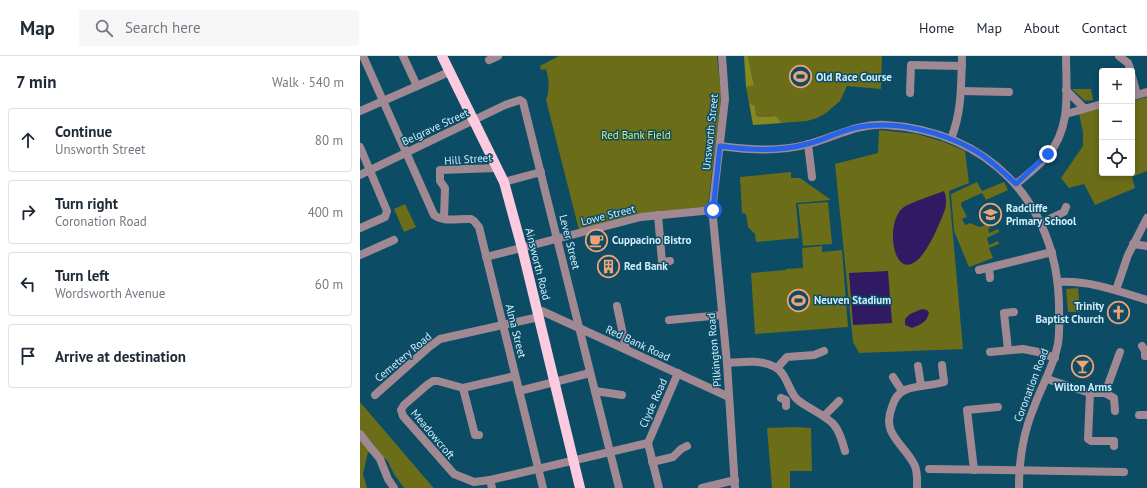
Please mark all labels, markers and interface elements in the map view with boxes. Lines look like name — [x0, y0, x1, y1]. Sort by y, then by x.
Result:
search box — [79, 10, 359, 46]
text: Map — [20, 16, 55, 40]
icon: search — [93, 17, 115, 39]
text: Search here — [125, 18, 201, 37]
text: Home — [919, 19, 954, 37]
text: Map — [976, 19, 1002, 37]
text: About — [1024, 19, 1060, 37]
text: Contact — [1082, 19, 1127, 37]
sports icon: Old Race Course — [788, 64, 814, 90]
map controls — [1099, 68, 1135, 176]
button: + — [1099, 68, 1135, 104]
place label: Old Race Course — [816, 70, 892, 84]
text: 7 min — [16, 71, 57, 93]
text: Walk · 540 m — [272, 74, 344, 91]
street label: Unsworth Street — [699, 93, 721, 171]
button: − — [1099, 104, 1135, 140]
street label: Belgrave Street — [399, 105, 471, 149]
text: Continue — [55, 122, 112, 141]
park label: Red Bank Field — [601, 128, 671, 142]
icon: ahead — [17, 129, 39, 151]
text: 80 m — [315, 132, 343, 149]
button: locate — [1099, 140, 1135, 176]
text: Unsworth Street — [55, 141, 145, 158]
route end — [1039, 145, 1057, 163]
street label: Hill Street — [444, 150, 493, 168]
text: Turn right — [55, 194, 118, 213]
icon: right — [17, 201, 39, 223]
street label: Lowe Street — [579, 201, 637, 228]
route start — [704, 201, 722, 219]
school or university icon: Radcliffe Primary School — [978, 201, 1004, 227]
place label: Radcliffe Primary School — [1006, 201, 1077, 228]
text: 400 m — [308, 204, 343, 221]
text: Coronation Road — [55, 213, 147, 230]
street label: Lever Street — [556, 213, 584, 271]
street label: Ainsworth Road — [522, 226, 554, 302]
cafe icon: Cuppacino Bistro — [584, 227, 610, 253]
place label: Cuppacino Bistro — [612, 233, 691, 247]
building icon: Red Bank — [596, 253, 622, 279]
place label: Red Bank — [624, 259, 668, 273]
text: Turn left — [55, 266, 109, 285]
icon: left — [17, 273, 39, 295]
text: 60 m — [315, 276, 343, 293]
text: Wordsworth Avenue — [55, 285, 165, 302]
sports icon: Neuven Stadium — [786, 287, 812, 313]
place label: Neuven Stadium — [814, 293, 891, 307]
place label: Trinity Baptist Church — [1036, 299, 1105, 326]
church icon: Trinity Baptist Church — [1106, 299, 1132, 325]
street label: Alma Street — [503, 303, 530, 360]
street label: Pilkington Road — [704, 312, 724, 388]
street label: Red Bank Road — [604, 322, 673, 364]
street label: Cemetery Road — [372, 329, 434, 385]
icon: arrive — [17, 345, 39, 367]
street label: Coronation Road — [1011, 346, 1051, 424]
text: Arrive at destination — [55, 347, 186, 366]
bar icon: Wilton Arms — [1070, 354, 1096, 380]
street label: Clyde Road — [636, 376, 670, 430]
place label: Wilton Arms — [1054, 380, 1112, 394]
street label: Meadowcroft — [408, 406, 458, 462]

